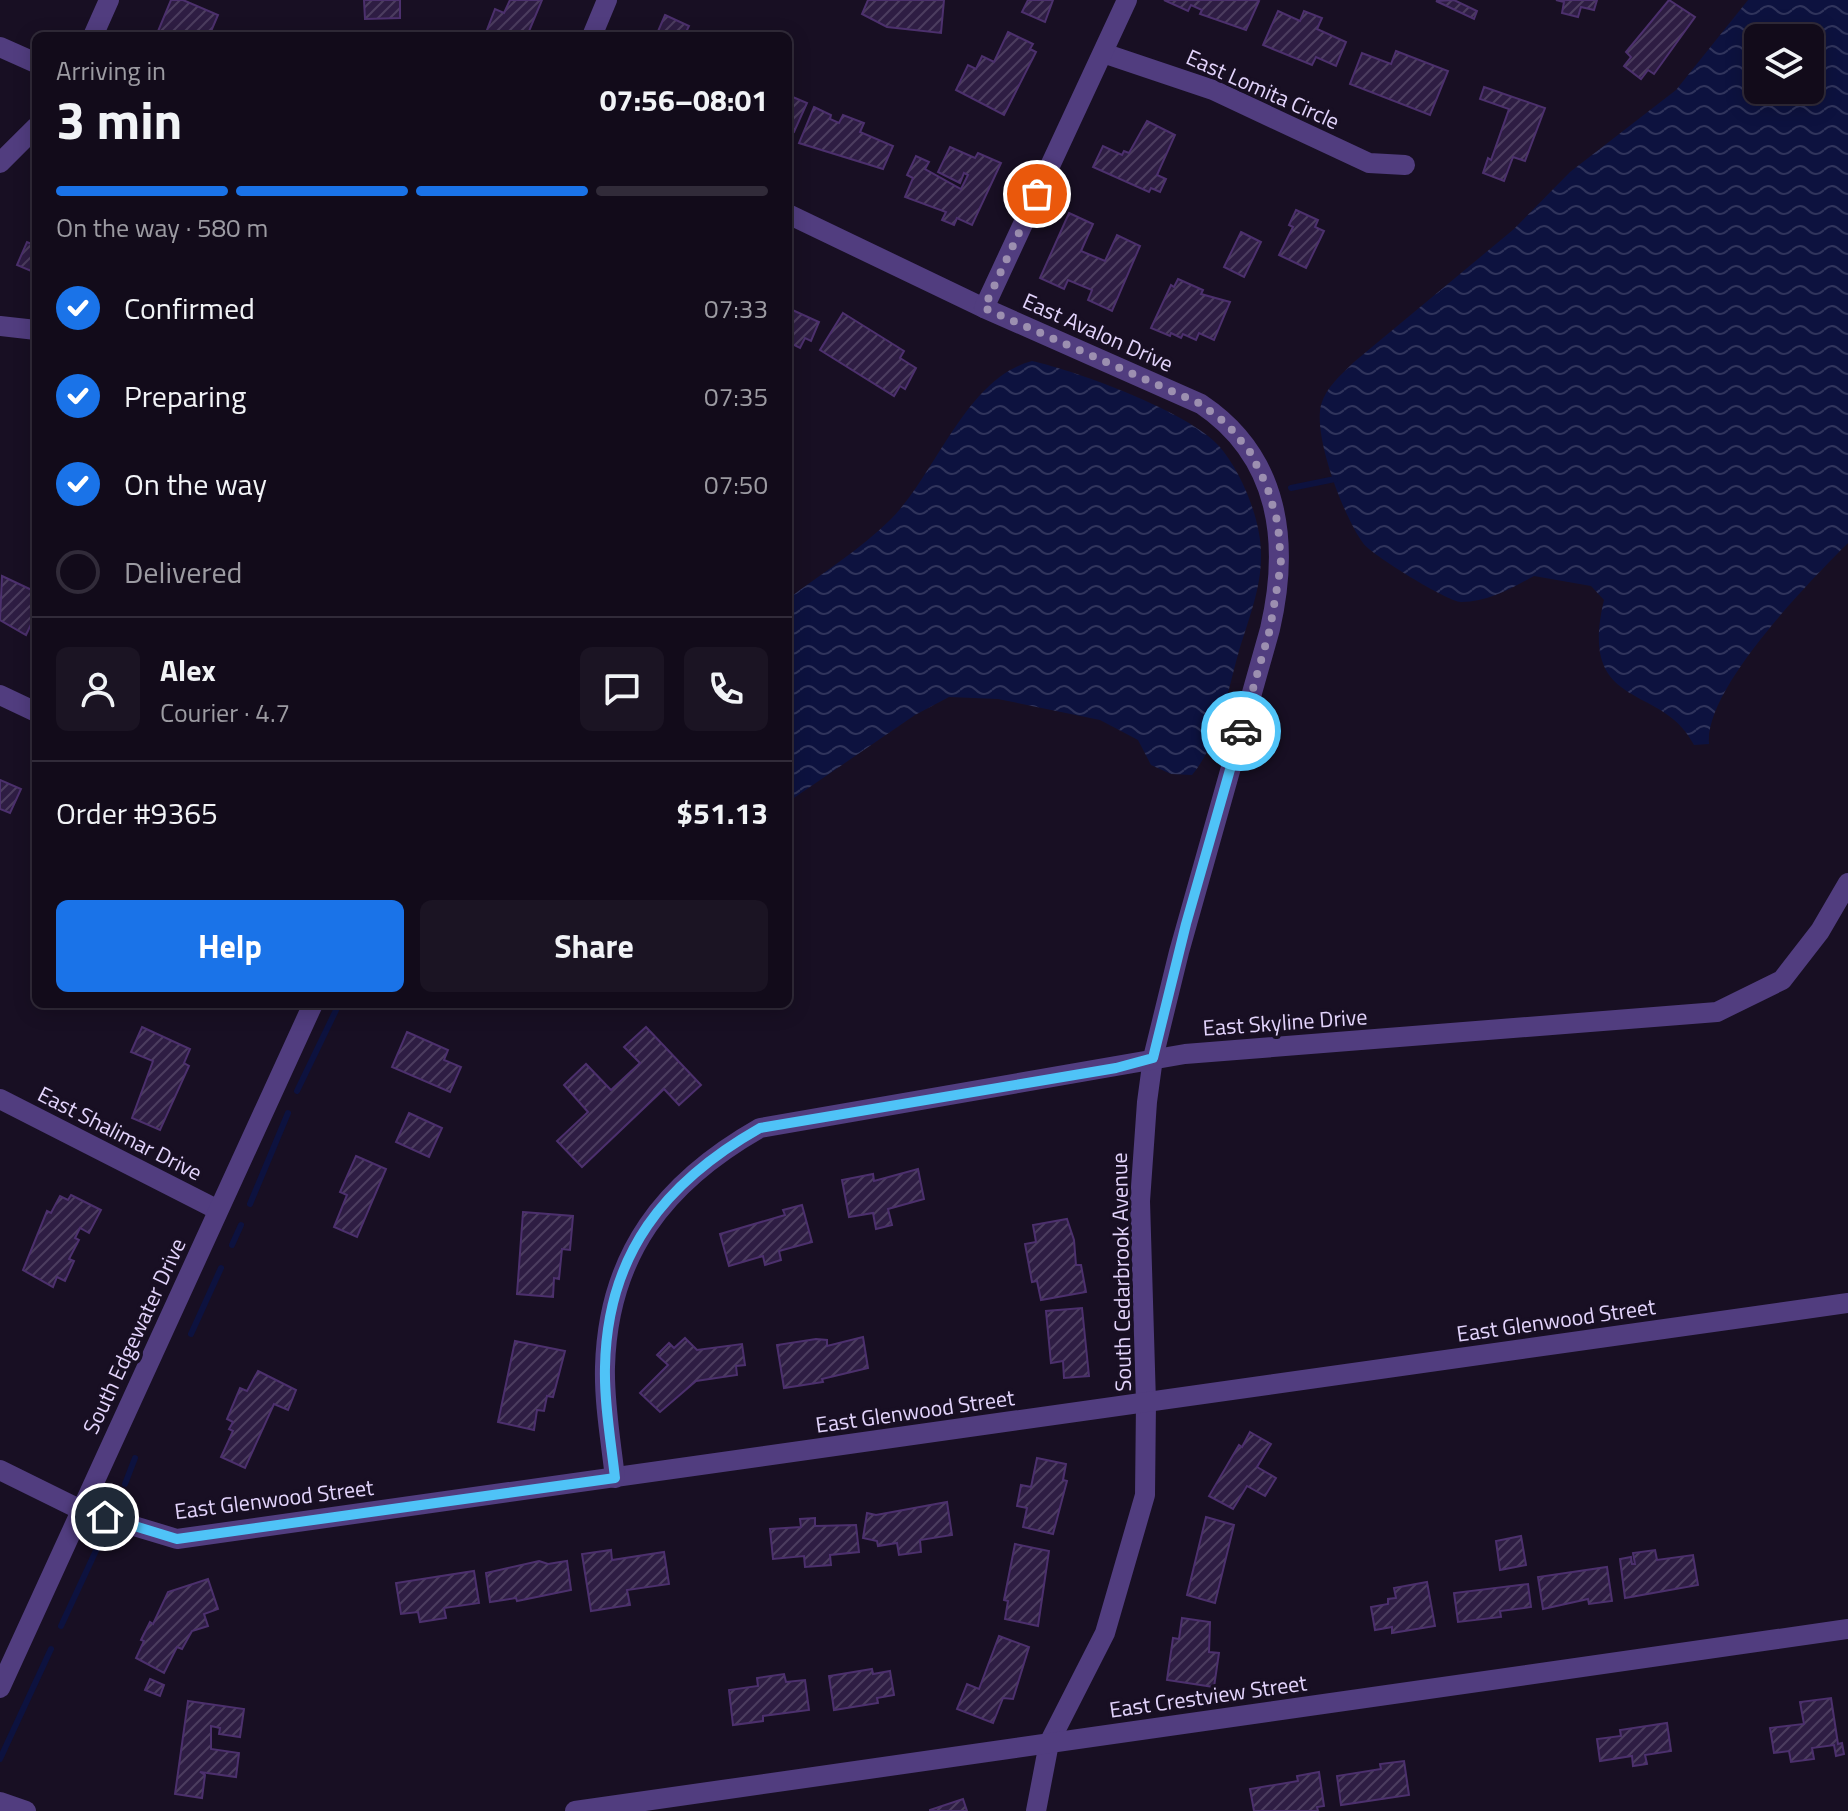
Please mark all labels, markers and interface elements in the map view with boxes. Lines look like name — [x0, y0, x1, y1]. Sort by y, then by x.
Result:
map controls — [1744, 24, 1824, 104]
button: layers — [1744, 24, 1824, 104]
street label: East Lomita Circle — [1181, 40, 1345, 138]
text: Arriving in — [56, 51, 166, 90]
text: 07:56–08:01 — [600, 77, 768, 123]
text: 3 min — [56, 80, 182, 159]
pin — [1003, 160, 1071, 228]
icon: bag — [1015, 172, 1059, 216]
text: On the way · 580 m — [56, 208, 268, 247]
street label: East Avalon Drive — [1017, 284, 1179, 380]
text: Confirmed — [124, 285, 255, 331]
icon: check — [56, 286, 100, 330]
text: 07:33 — [704, 289, 768, 328]
text: Preparing — [124, 373, 246, 419]
icon: check — [56, 374, 100, 418]
text: 07:35 — [704, 377, 768, 416]
text: On the way — [124, 461, 267, 507]
icon: check — [56, 462, 100, 506]
text: 07:50 — [704, 465, 768, 504]
text: Delivered — [124, 549, 242, 595]
button: person — [56, 647, 140, 731]
text: Alex — [160, 647, 216, 693]
button: chat — [580, 647, 664, 731]
button: phone — [684, 647, 768, 731]
courier — [1201, 691, 1281, 771]
text: Courier · 4.7 — [160, 693, 290, 732]
icon: car — [1219, 709, 1263, 753]
text: Order #9365 — [56, 790, 218, 836]
text: $51.13 — [676, 790, 768, 836]
button: Help — [56, 900, 404, 992]
button: Share — [420, 900, 768, 992]
street label: East Skyline Drive — [1202, 999, 1368, 1045]
street label: East Shalimar Drive — [32, 1077, 208, 1189]
street label: South Cedarbrook Avenue — [1102, 1152, 1140, 1392]
street label: South Edgewater Drive — [74, 1232, 194, 1440]
street label: East Glenwood Street — [1454, 1289, 1658, 1351]
street label: East Glenwood Street — [813, 1380, 1017, 1442]
street label: East Glenwood Street — [172, 1470, 376, 1528]
pin — [71, 1483, 139, 1551]
icon: home — [83, 1495, 127, 1539]
street label: East Crestview Street — [1107, 1665, 1309, 1727]

